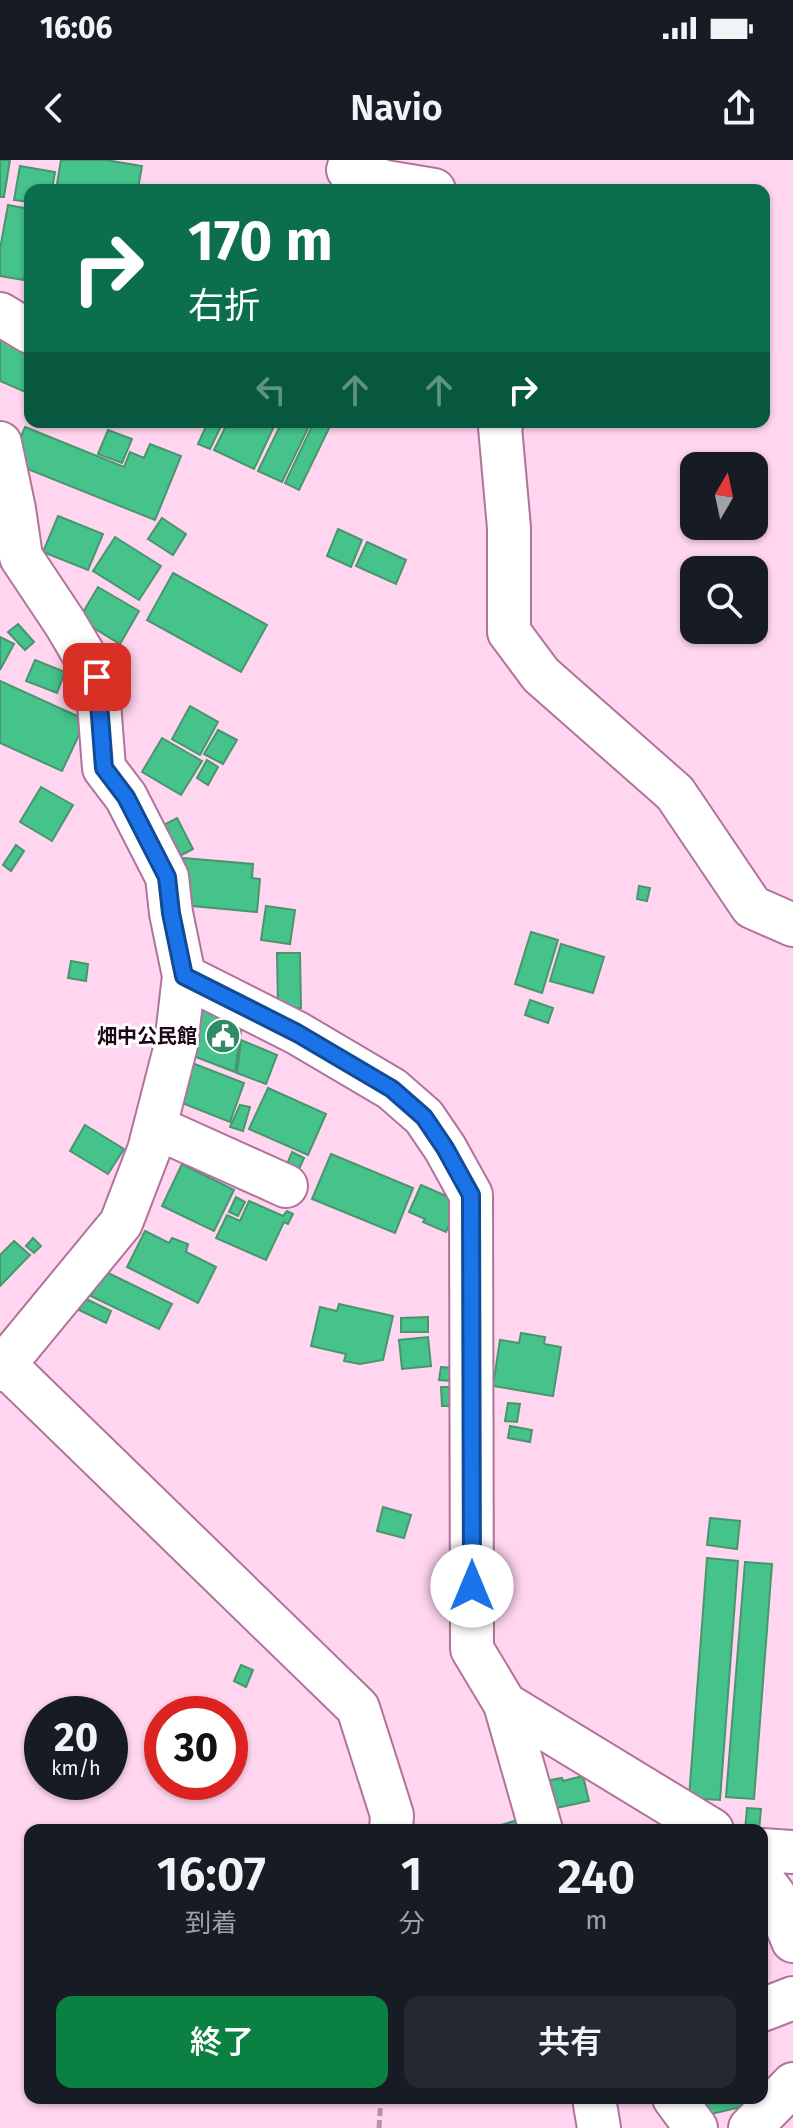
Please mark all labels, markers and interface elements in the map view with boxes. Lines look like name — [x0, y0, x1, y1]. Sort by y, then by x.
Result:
text: 16:06 — [40, 10, 113, 46]
icon: back — [32, 86, 76, 130]
text: Navio — [350, 86, 443, 130]
icon: share — [717, 86, 761, 130]
text: 170 m — [188, 208, 333, 275]
icon: right — [56, 216, 160, 320]
text: 右折 — [188, 284, 260, 328]
icon: left — [249, 368, 293, 412]
icon: ahead — [333, 368, 377, 412]
icon: ahead — [417, 368, 461, 412]
icon: right — [501, 368, 545, 412]
north arrow — [680, 452, 768, 540]
map controls — [680, 452, 768, 644]
button: search — [680, 556, 768, 644]
pin — [63, 643, 131, 711]
icon: arrive — [75, 655, 119, 699]
public building icon: 畑中公民館 — [204, 1017, 242, 1055]
place label: 畑中公民館 — [97, 1024, 197, 1048]
position arrow — [430, 1544, 514, 1628]
speed limit sign: 30 — [144, 1696, 248, 1800]
text: 20 — [54, 1714, 98, 1762]
text: km/h — [51, 1756, 101, 1780]
text: 16:07 — [157, 1845, 266, 1903]
text: 1 — [401, 1845, 423, 1903]
text: 240 — [557, 1848, 635, 1906]
text: m — [585, 1905, 607, 1936]
text: 到着 — [185, 1908, 237, 1939]
text: 分 — [399, 1908, 425, 1939]
button: 終了 — [56, 1996, 388, 2088]
button: 共有 — [404, 1996, 736, 2088]

